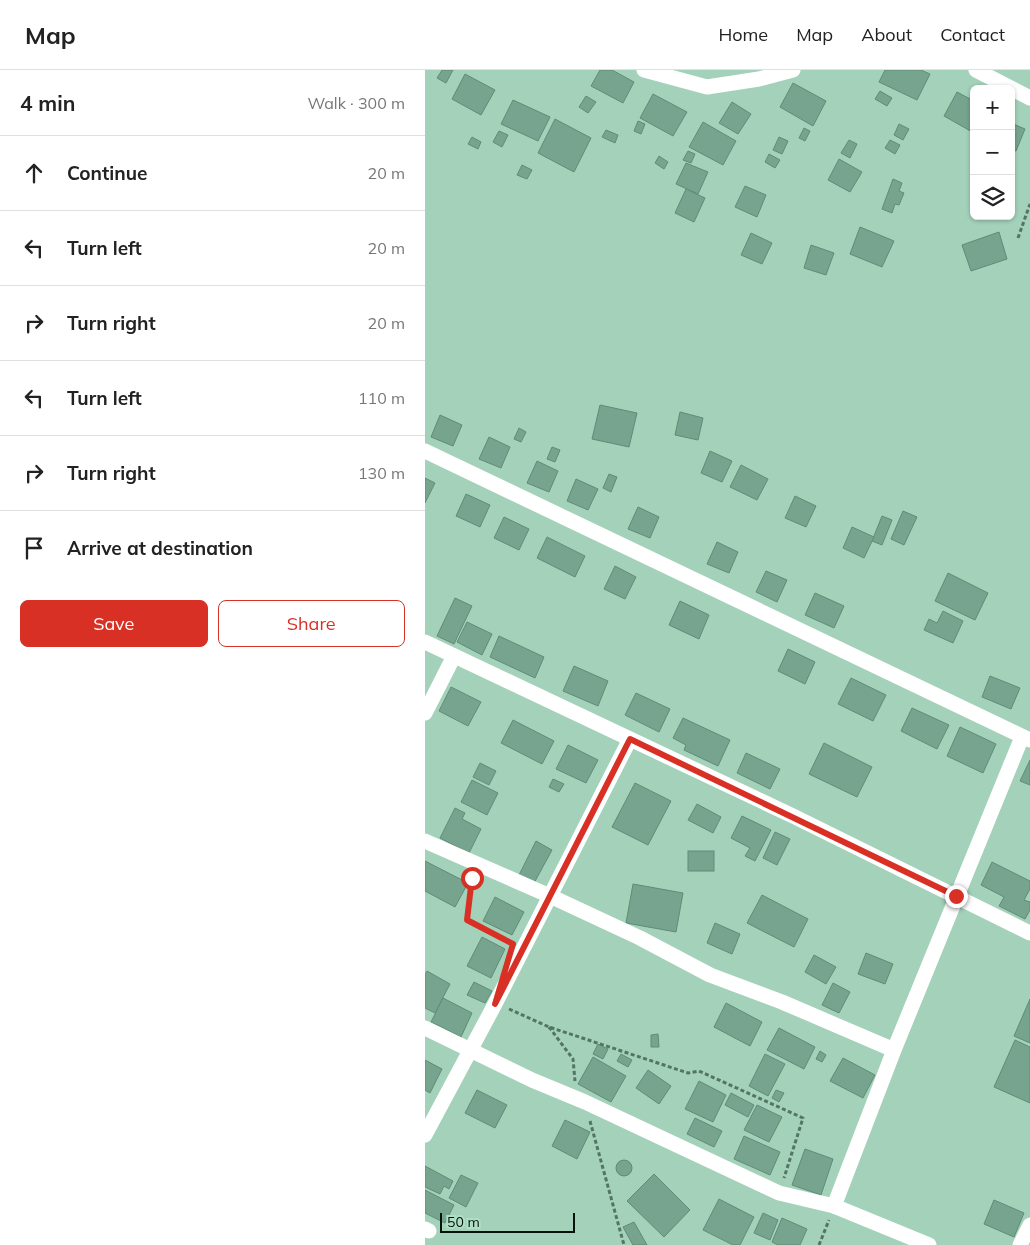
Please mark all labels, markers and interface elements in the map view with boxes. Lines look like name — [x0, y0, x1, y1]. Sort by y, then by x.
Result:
text: Map — [25, 20, 76, 50]
text: Home — [718, 23, 768, 46]
text: Map — [796, 23, 833, 46]
text: About — [861, 23, 912, 46]
text: Contact — [940, 23, 1005, 46]
map controls — [970, 85, 1015, 220]
button: + — [970, 85, 1015, 130]
text: 4 min — [20, 90, 75, 116]
text: Walk · 300 m — [307, 93, 405, 113]
button: − — [970, 130, 1015, 175]
icon: ahead — [20, 159, 48, 187]
text: Continue — [67, 161, 147, 185]
text: 20 m — [368, 163, 405, 183]
button: layers — [970, 175, 1015, 220]
icon: left — [20, 234, 48, 262]
text: Turn left — [67, 236, 142, 260]
text: 20 m — [368, 238, 405, 258]
icon: right — [20, 309, 48, 337]
text: Turn right — [67, 311, 156, 335]
text: 20 m — [368, 313, 405, 333]
icon: left — [20, 384, 48, 412]
text: Turn left — [67, 386, 142, 410]
text: 110 m — [358, 388, 405, 408]
icon: right — [20, 459, 48, 487]
text: Turn right — [67, 461, 156, 485]
text: 130 m — [358, 463, 405, 483]
icon: arrive — [20, 534, 48, 562]
text: Arrive at destination — [67, 536, 253, 560]
button: Save — [20, 600, 208, 647]
button: Share — [218, 600, 405, 647]
route start — [461, 867, 484, 890]
route end — [945, 885, 968, 908]
scale bar — [440, 1210, 575, 1233]
text: 50 m — [447, 1213, 480, 1231]

